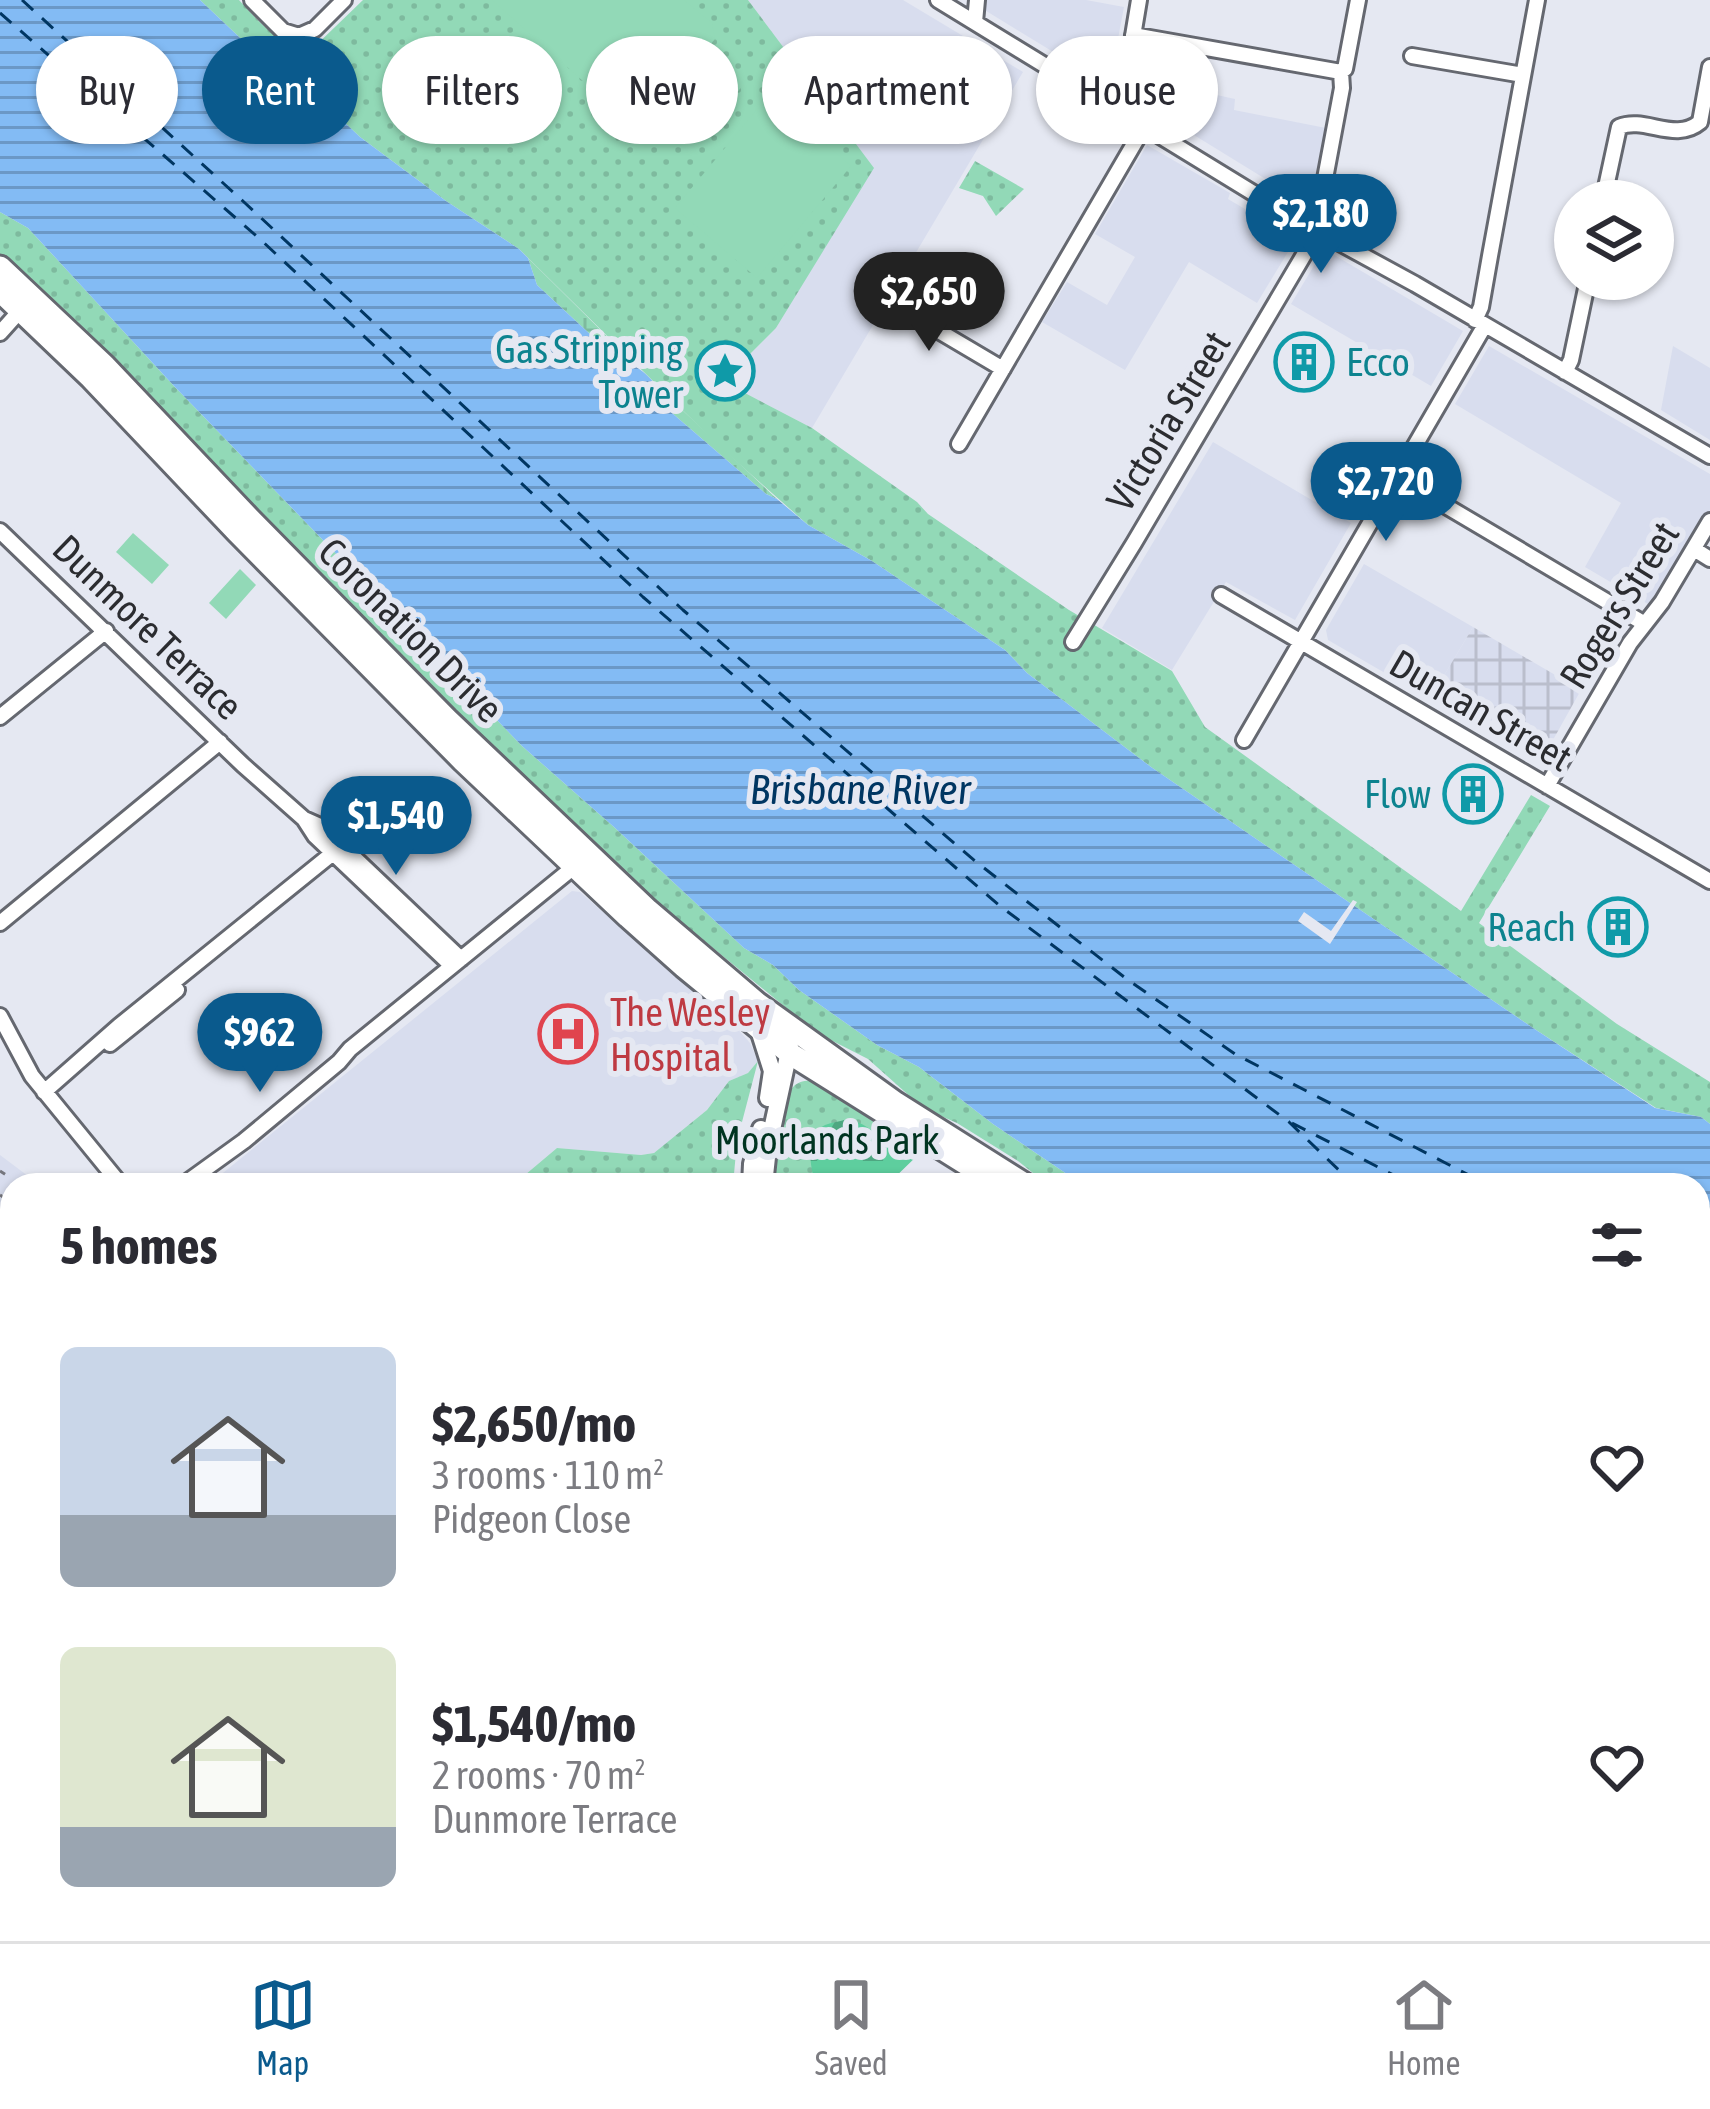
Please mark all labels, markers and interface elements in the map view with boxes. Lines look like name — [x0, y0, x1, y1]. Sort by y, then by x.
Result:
chip: Buy — [36, 36, 178, 144]
chip: Rent — [202, 36, 358, 144]
chip: Filters — [382, 36, 562, 144]
chip: New — [586, 36, 738, 144]
chip: Apartment — [762, 36, 1012, 144]
chip: House — [1036, 36, 1218, 144]
pin: $2,180 — [1223, 174, 1419, 276]
map controls — [1554, 180, 1674, 300]
button: layers — [1554, 180, 1674, 300]
text: $2,180 — [1273, 191, 1369, 235]
pin: $2,650 — [831, 252, 1027, 354]
text: $2,650 — [881, 269, 977, 313]
street label: Victoria Street — [1097, 323, 1239, 519]
place label: Gas Stripping Tower — [495, 327, 683, 416]
building icon: Ecco — [1273, 331, 1335, 393]
place icon: Gas Stripping Tower — [694, 340, 756, 402]
place label: Ecco — [1346, 340, 1410, 384]
pin: $2,720 — [1288, 442, 1484, 544]
text: $2,720 — [1338, 459, 1434, 503]
street label: Rogers Street — [1551, 514, 1687, 696]
street label: Dunmore Terrace — [44, 526, 252, 728]
street label: Coronation Drive — [310, 529, 512, 731]
street label: Duncan Street — [1383, 640, 1579, 780]
building icon: Flow — [1442, 763, 1504, 825]
water label: Brisbane River — [750, 765, 972, 813]
place label: Flow — [1364, 772, 1431, 816]
pin: $1,540 — [298, 776, 494, 878]
text: $1,540 — [348, 793, 444, 837]
building icon: Reach — [1587, 896, 1649, 958]
place label: Reach — [1487, 905, 1576, 949]
place label: The Wesley Hospital — [610, 990, 770, 1079]
pin: $962 — [189, 993, 331, 1095]
hospital icon: The Wesley Hospital — [537, 1003, 599, 1065]
text: $962 — [224, 1010, 296, 1054]
park label: Moorlands Park — [715, 1118, 939, 1162]
icon: filters — [1584, 1212, 1650, 1278]
text: 5 homes — [60, 1216, 218, 1275]
text: $2,650/mo — [432, 1394, 636, 1453]
icon: home — [156, 1395, 300, 1539]
icon: heart — [1584, 1434, 1650, 1500]
text: 3 rooms · 110 m² — [432, 1453, 664, 1497]
text: Pidgeon Close — [432, 1497, 631, 1541]
text: $1,540/mo — [432, 1694, 636, 1753]
icon: home — [156, 1695, 300, 1839]
icon: heart — [1584, 1734, 1650, 1800]
text: 2 rooms · 70 m² — [432, 1753, 646, 1797]
text: Dunmore Terrace — [432, 1797, 678, 1841]
tab: Map — [250, 1972, 316, 2082]
tab: Saved — [815, 1972, 888, 2082]
tab: Home — [1387, 1972, 1460, 2082]

